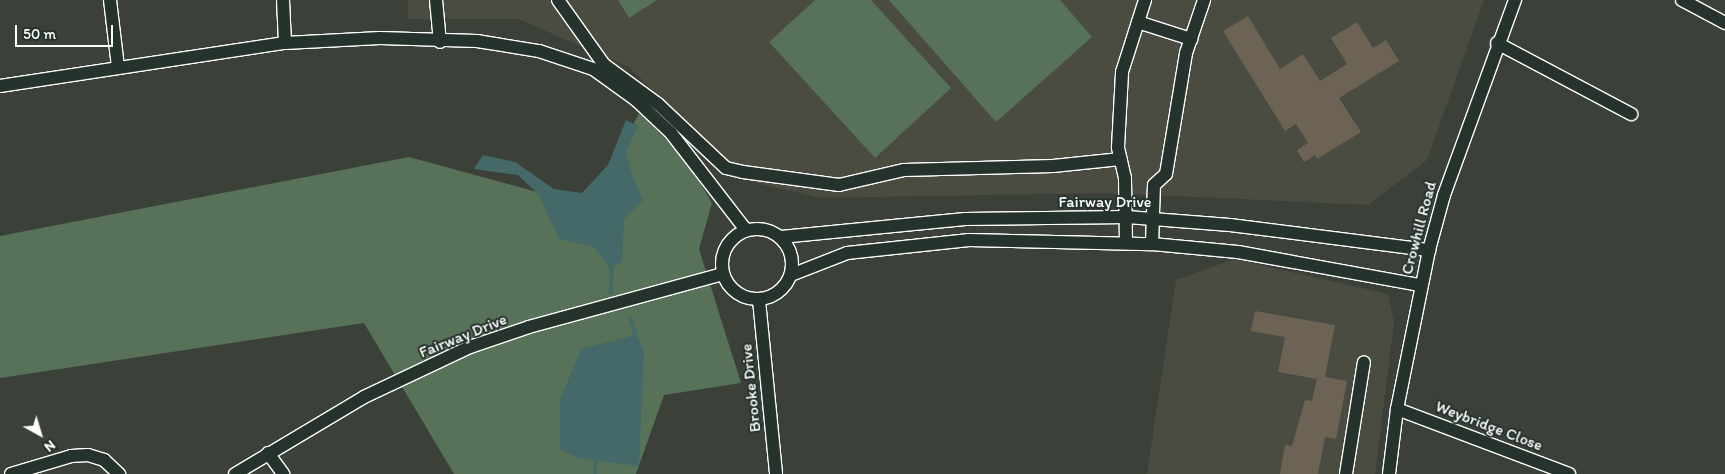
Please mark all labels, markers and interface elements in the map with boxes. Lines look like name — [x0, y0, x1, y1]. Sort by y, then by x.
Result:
scale bar — [18, 15, 115, 47]
text: 50 m — [23, 25, 56, 43]
street label: Crowhill Road — [1397, 179, 1441, 277]
street label: Fairway Drive — [1059, 192, 1151, 212]
street label: Fairway Drive — [416, 310, 510, 362]
street label: Brooke Drive — [737, 343, 765, 433]
street label: Weybridge Close — [1433, 397, 1545, 455]
north arrow — [15, 409, 65, 459]
text: N — [41, 436, 59, 456]

